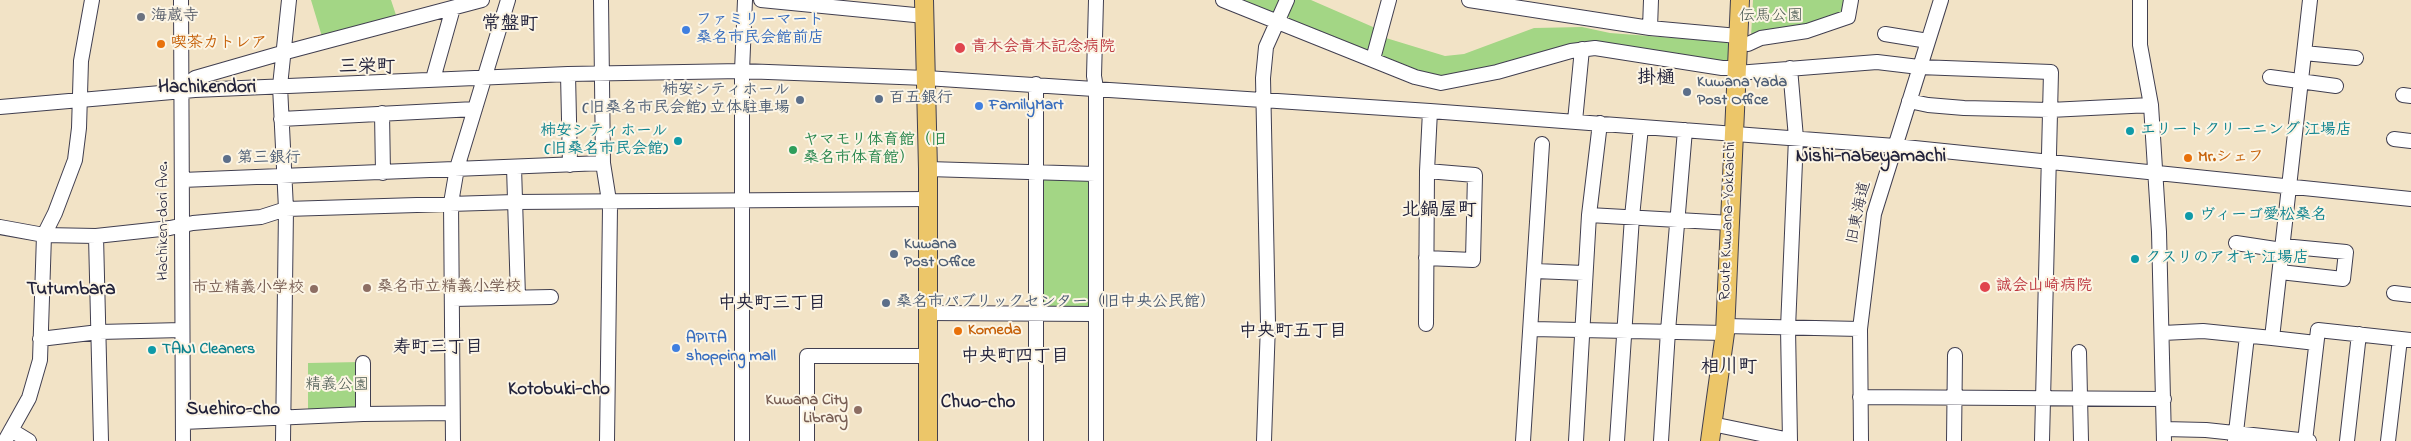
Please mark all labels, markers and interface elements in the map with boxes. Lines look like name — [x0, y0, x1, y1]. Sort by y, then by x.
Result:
place label: 海蔵寺 — [151, 7, 199, 27]
park label: 伝馬公園 — [1739, 7, 1803, 27]
marker: 海蔵寺 — [135, 11, 147, 23]
place label: ファミリーマート 桑名市民会館前店 — [696, 11, 824, 49]
district label: 常盤町 — [482, 15, 538, 37]
marker: ファミリーマート 桑名市民会館前店 — [680, 24, 692, 36]
place label: 喫茶カトレア — [171, 34, 267, 54]
marker: 喫茶カトレア — [155, 38, 167, 50]
place label: 青木会青木記念病院 — [971, 38, 1115, 58]
marker: 青木会青木記念病院 — [953, 41, 967, 55]
district label: 三栄町 — [339, 58, 395, 80]
district label: 掛樋 — [1637, 69, 1675, 91]
place label: Kuwana Yada Post Office — [1697, 73, 1787, 111]
district label: Hachikendori — [158, 78, 256, 100]
place label: 柿安シティホール (旧桑名市民会館) 立体駐車場 — [583, 81, 790, 119]
marker: Kuwana Yada Post Office — [1681, 86, 1693, 98]
place label: 百五銀行 — [889, 89, 953, 109]
marker: 百五銀行 — [873, 93, 885, 105]
marker: 柿安シティホール (旧桑名市民会館) 立体駐車場 — [794, 94, 806, 106]
place label: FamilyMart — [989, 96, 1064, 116]
marker: FamilyMart — [973, 100, 985, 112]
place label: エリートクリーニング 江場店 — [2140, 121, 2352, 141]
place label: 柿安シティホール (旧桑名市民会館) — [540, 122, 668, 160]
marker: エリートクリーニング 江場店 — [2124, 125, 2136, 137]
place label: ヤマモリ体育館（旧 桑名市体育館） — [803, 131, 947, 169]
marker: 柿安シティホール (旧桑名市民会館) — [672, 135, 684, 147]
street label: Route Kuwana-Yokkaichi — [1717, 141, 1741, 301]
marker: ヤマモリ体育館（旧 桑名市体育館） — [787, 144, 799, 156]
district label: Nishi-nabeyamachi — [1796, 147, 1946, 169]
place label: Mr.シェフ — [2198, 148, 2264, 168]
place label: 第三銀行 — [237, 149, 301, 169]
marker: Mr.シェフ — [2182, 152, 2194, 164]
marker: 第三銀行 — [221, 153, 233, 165]
street label: Hachiken-dori Ave. — [154, 161, 174, 281]
street label: 旧東海道 — [1844, 180, 1876, 246]
district label: 北鍋屋町 — [1401, 201, 1477, 223]
place label: ヴィーゴ愛松桑名 — [2199, 206, 2327, 226]
marker: ヴィーゴ愛松桑名 — [2183, 210, 2195, 222]
place label: Kuwana Post Office — [904, 235, 975, 273]
marker: Kuwana Post Office — [888, 248, 900, 260]
place label: クスリのアオキ 江場店 — [2145, 249, 2309, 269]
marker: クスリのアオキ 江場店 — [2129, 253, 2141, 265]
place label: 誠会山崎病院 — [1996, 277, 2092, 297]
place label: 桑名市立精義小学校 — [377, 278, 521, 298]
place label: 市立精義小学校 — [192, 279, 304, 299]
district label: Tutumbara — [27, 280, 115, 302]
marker: 誠会山崎病院 — [1978, 280, 1992, 294]
marker: 桑名市立精義小学校 — [361, 282, 373, 294]
marker: 市立精義小学校 — [308, 283, 320, 295]
place label: 桑名市パブリックセンター（旧中央公民館） — [896, 293, 1216, 313]
district label: 中央町三丁目 — [718, 294, 826, 316]
marker: 桑名市パブリックセンター（旧中央公民館） — [880, 297, 892, 309]
place label: Komeda — [968, 321, 1021, 341]
district label: 中央町五丁目 — [1239, 322, 1347, 344]
marker: Komeda — [952, 325, 964, 337]
place label: APITA shopping mall — [686, 329, 776, 367]
district label: 寿町三丁目 — [393, 338, 483, 360]
place label: TANI Cleaners — [162, 340, 255, 360]
marker: APITA shopping mall — [670, 342, 682, 354]
marker: TANI Cleaners — [146, 344, 158, 356]
district label: 中央町四丁目 — [961, 347, 1069, 369]
district label: 相川町 — [1701, 358, 1757, 380]
park label: 精義公園 — [305, 376, 369, 396]
district label: Kotobuki-cho — [508, 380, 610, 402]
place label: Kuwana City Library — [766, 391, 848, 429]
district label: Chuo-cho — [941, 393, 1015, 415]
district label: Suehiro-cho — [186, 400, 280, 422]
marker: Kuwana City Library — [852, 404, 864, 416]

